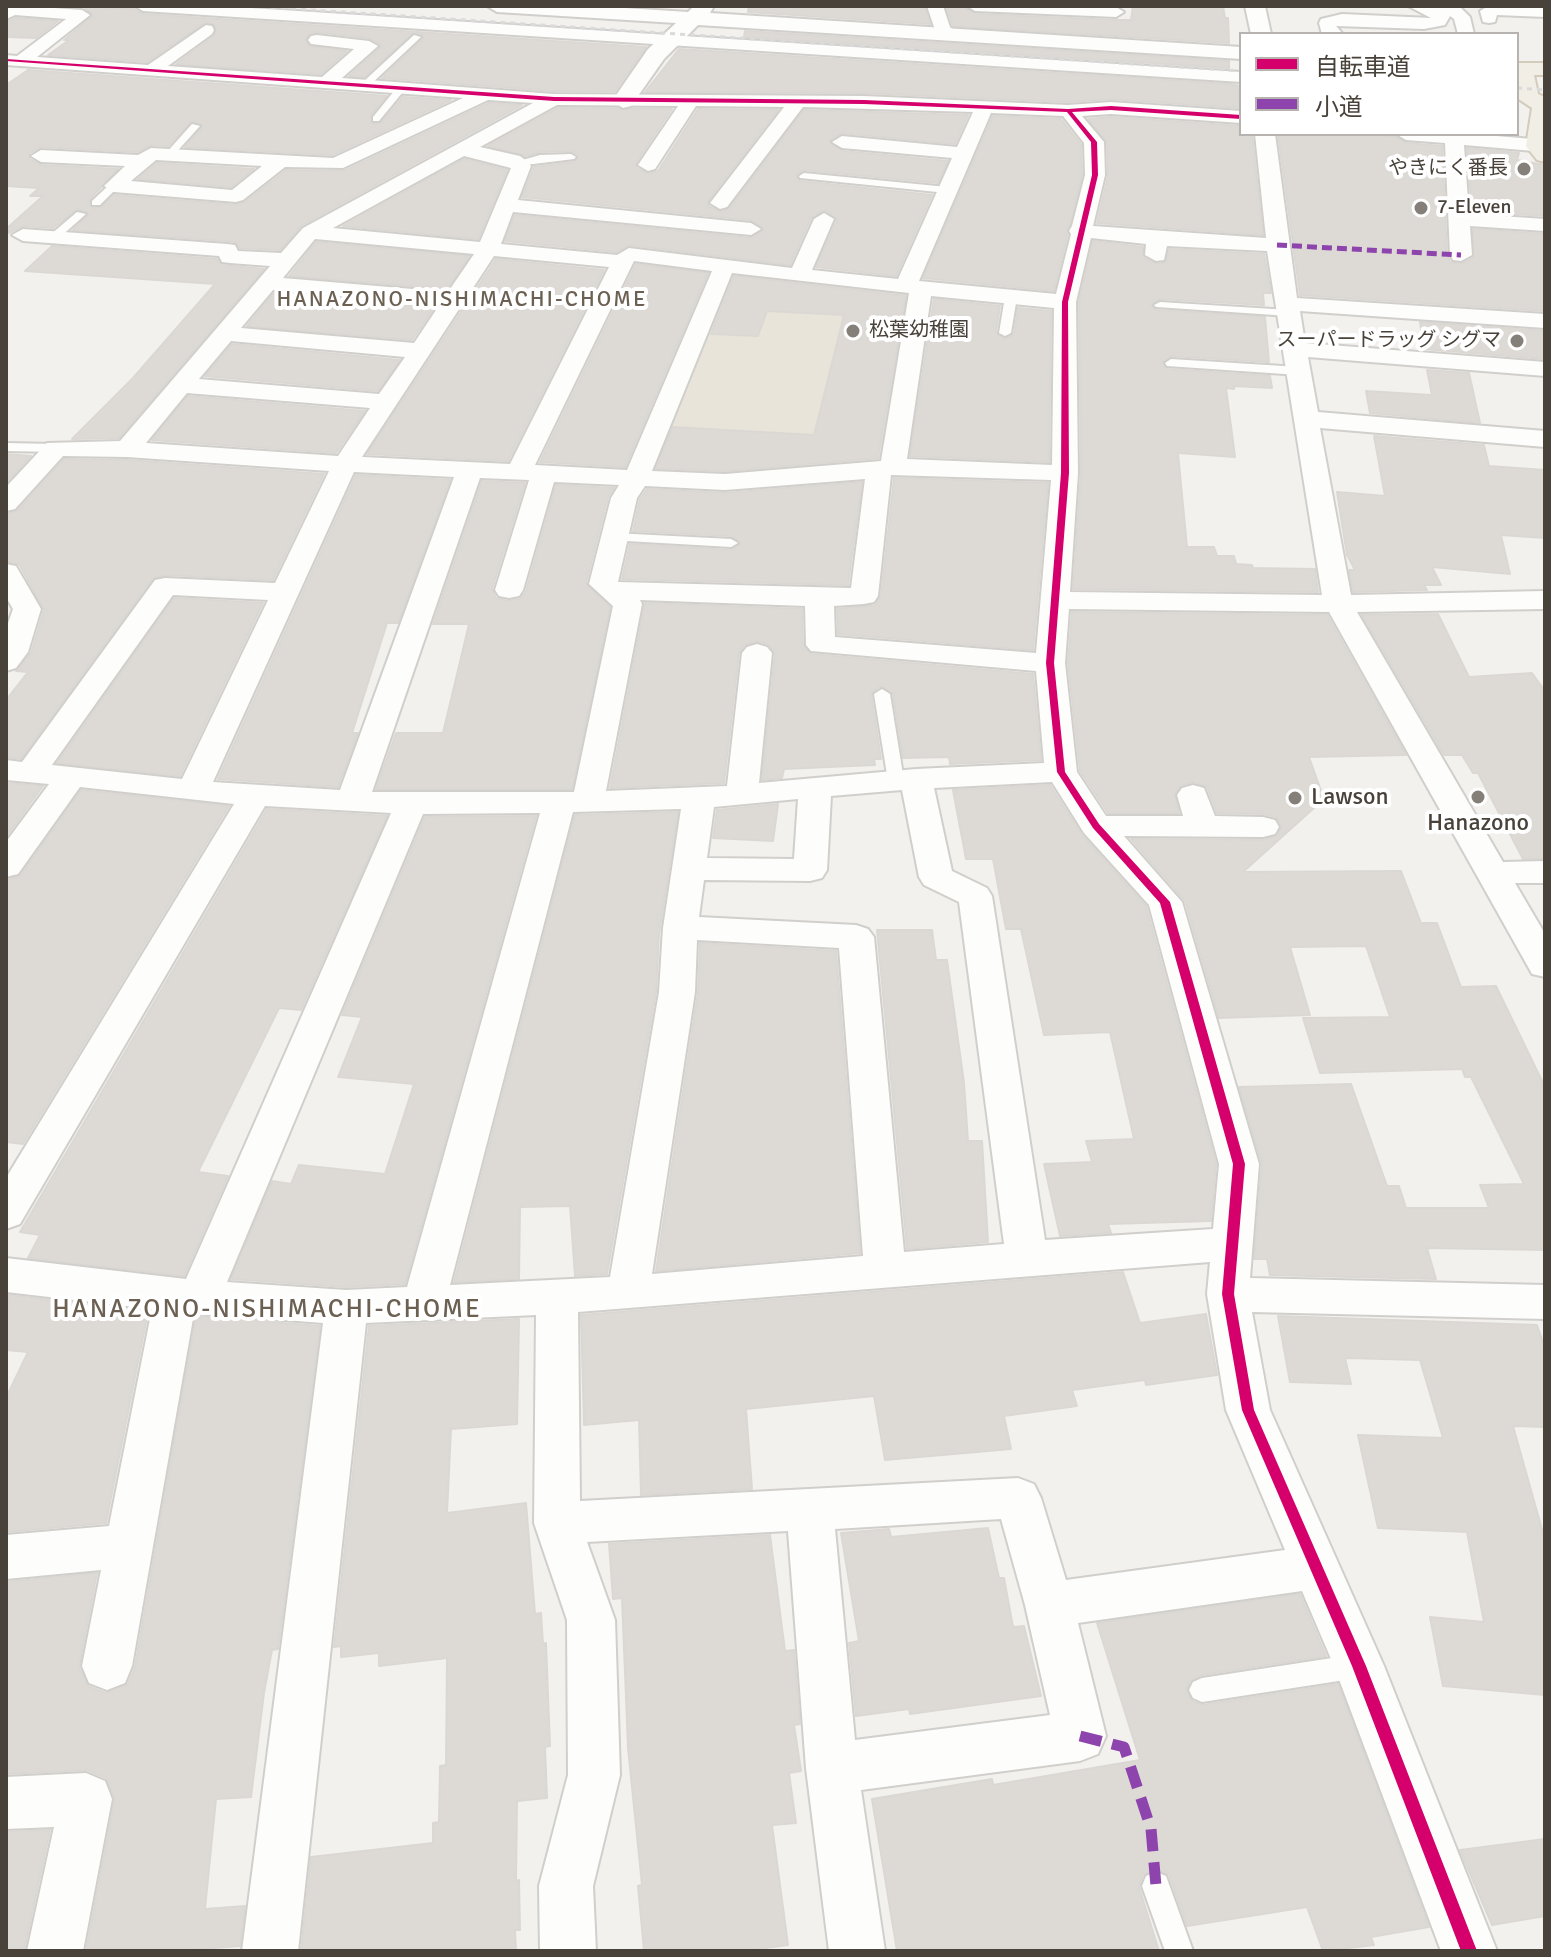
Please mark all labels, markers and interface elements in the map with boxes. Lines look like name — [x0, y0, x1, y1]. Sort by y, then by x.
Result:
legend — [1239, 32, 1519, 136]
text: 自転車道 — [1315, 52, 1411, 82]
text: 小道 — [1315, 92, 1363, 122]
place label: やきにく番長 — [1388, 157, 1508, 181]
marker: やきにく番長 — [1515, 160, 1533, 178]
place label: 7-Eleven — [1437, 196, 1511, 220]
marker: 7-Eleven — [1412, 199, 1430, 217]
district label: HANAZONO-NISHIMACHI-CHOME — [276, 287, 648, 313]
place label: 松葉幼稚園 — [869, 319, 969, 343]
marker: 松葉幼稚園 — [844, 322, 862, 340]
place label: スーパードラッグ シグマ — [1277, 329, 1501, 353]
marker: スーパードラッグ シグマ — [1508, 332, 1526, 350]
place label: Lawson — [1311, 784, 1389, 812]
marker: Hanazono — [1469, 788, 1487, 806]
marker: Lawson — [1286, 789, 1304, 807]
place label: Hanazono — [1427, 810, 1529, 838]
district label: HANAZONO-NISHIMACHI-CHOME — [52, 1294, 482, 1326]

